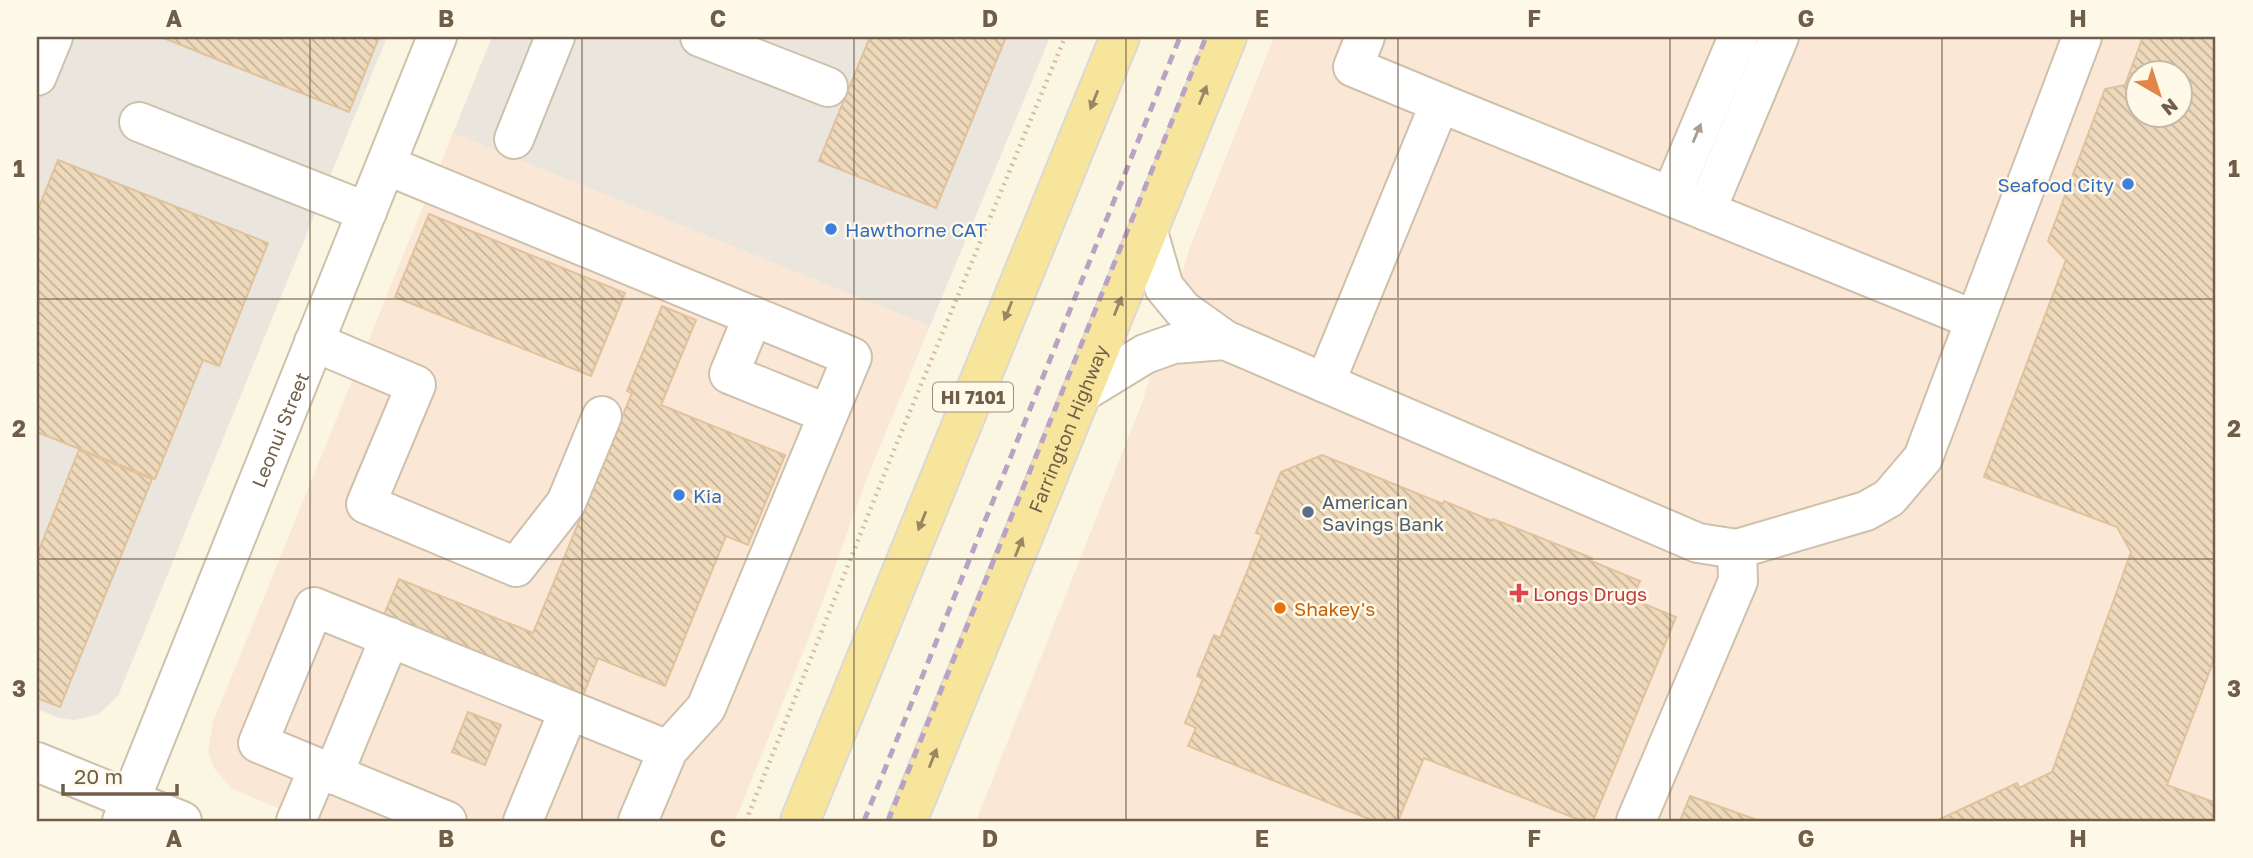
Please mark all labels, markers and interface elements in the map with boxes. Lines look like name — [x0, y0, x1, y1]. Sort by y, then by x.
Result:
text: A — [166, 4, 183, 32]
text: B — [438, 4, 454, 32]
text: C — [710, 4, 726, 32]
text: D — [982, 4, 998, 32]
text: E — [1255, 4, 1269, 32]
text: F — [1527, 4, 1541, 32]
text: G — [1798, 4, 1814, 32]
text: H — [2069, 4, 2087, 32]
north arrow — [2124, 60, 2194, 130]
one-way arrow — [1198, 84, 1209, 105]
one-way arrow — [1088, 90, 1100, 110]
text: N — [2157, 94, 2183, 121]
one-way arrow — [1692, 123, 1703, 144]
text: 1 — [13, 154, 25, 182]
text: 1 — [2228, 154, 2240, 182]
place label: Seafood City — [1997, 173, 2114, 196]
marker: Seafood City — [2120, 176, 2136, 192]
place label: Hawthorne CAT — [845, 218, 987, 241]
marker: Hawthorne CAT — [823, 221, 839, 237]
one-way arrow — [1112, 295, 1123, 316]
one-way arrow — [1002, 300, 1013, 321]
street label: Farrington Highway — [1023, 341, 1112, 516]
street label: Leonui Street — [246, 368, 313, 491]
road number: HI 7101 — [933, 382, 1013, 412]
text: 2 — [12, 414, 26, 442]
text: 2 — [2227, 414, 2241, 442]
place label: Kia — [693, 484, 722, 507]
marker: Kia — [671, 487, 687, 503]
place label: American Savings Bank — [1322, 490, 1445, 535]
marker: American Savings Bank — [1300, 504, 1316, 520]
one-way arrow — [917, 511, 928, 532]
one-way arrow — [1014, 537, 1025, 558]
place label: Longs Drugs — [1533, 582, 1647, 605]
marker: Longs Drugs — [1511, 585, 1527, 601]
place label: Shakey's — [1294, 597, 1375, 620]
marker: Shakey's — [1272, 600, 1288, 616]
text: 3 — [12, 674, 26, 702]
text: 3 — [2227, 674, 2241, 702]
one-way arrow — [927, 748, 939, 768]
scale bar — [63, 753, 177, 797]
text: 20 m — [74, 763, 123, 789]
text: A — [166, 824, 183, 852]
text: B — [438, 824, 454, 852]
text: C — [710, 824, 726, 852]
text: D — [982, 824, 998, 852]
text: E — [1255, 824, 1269, 852]
text: F — [1527, 824, 1541, 852]
text: G — [1798, 824, 1814, 852]
text: H — [2069, 824, 2087, 852]

